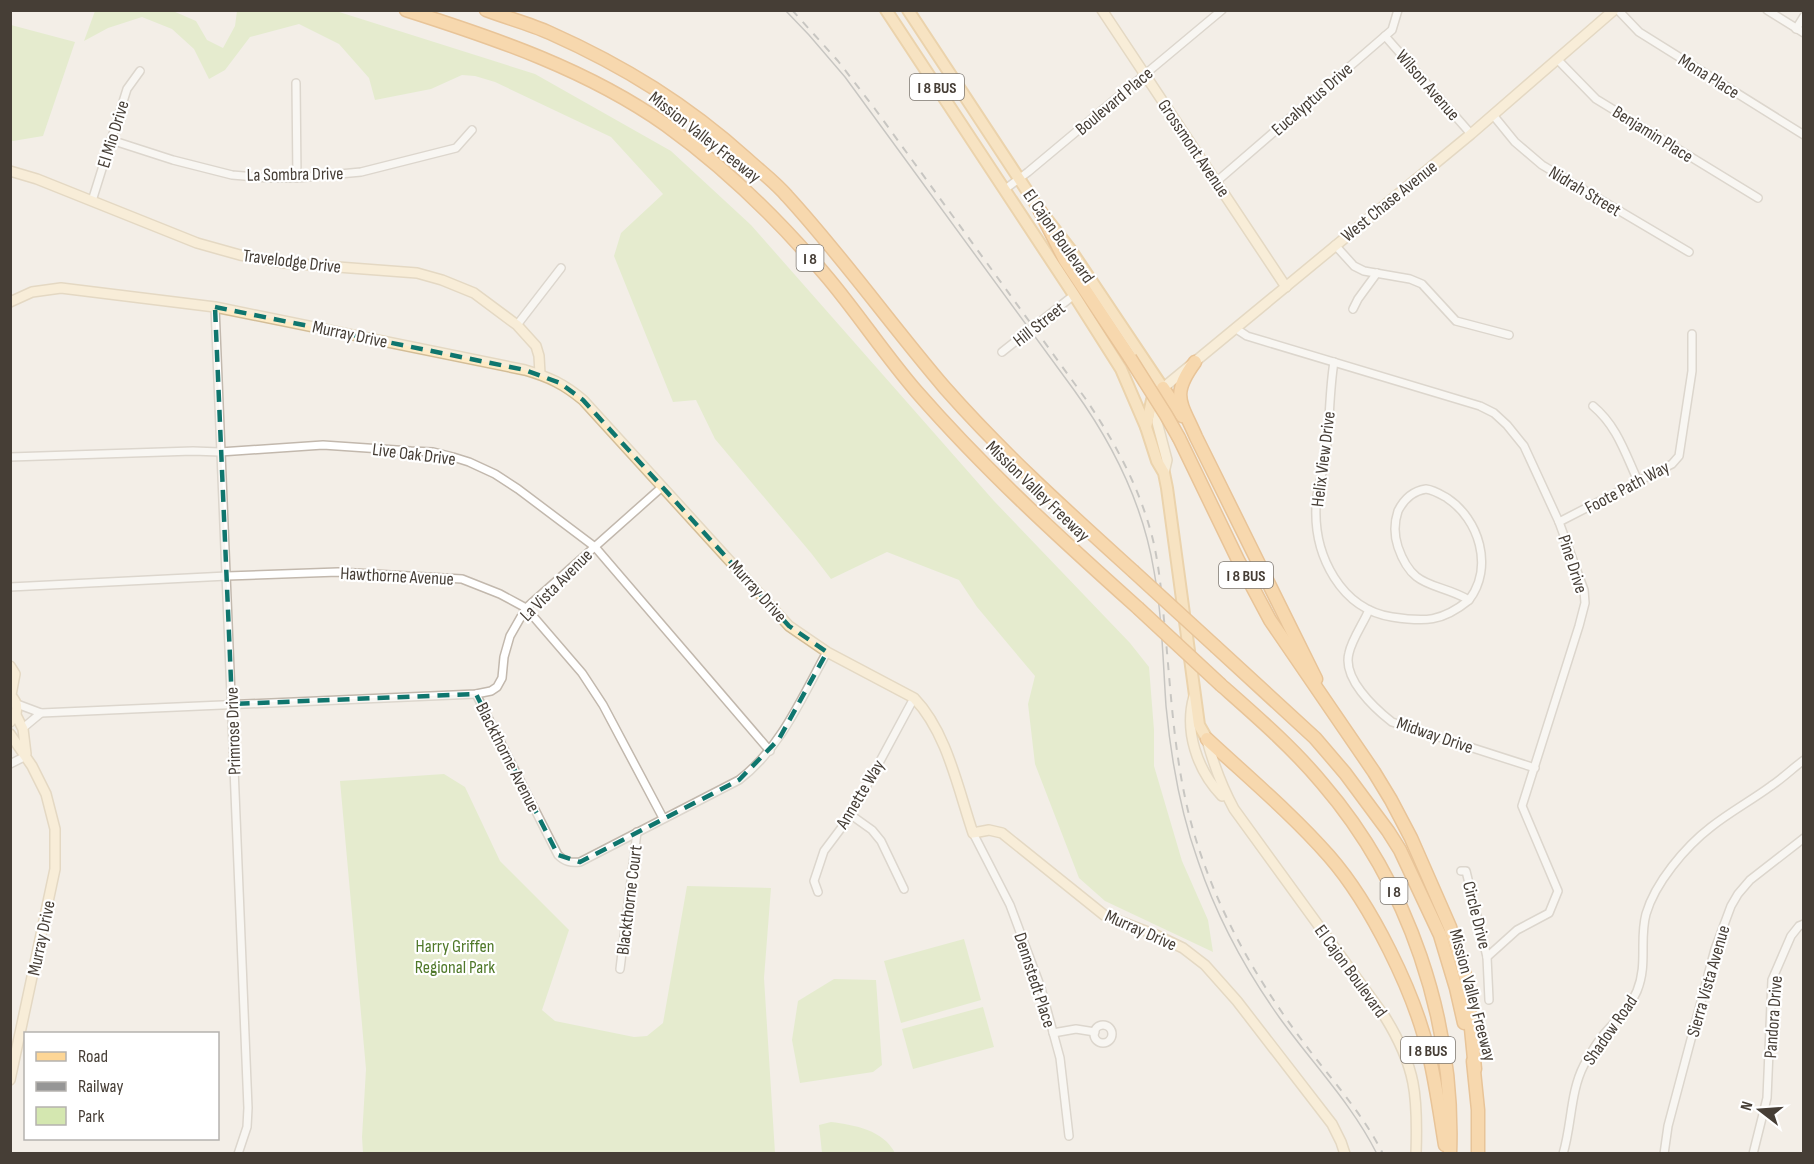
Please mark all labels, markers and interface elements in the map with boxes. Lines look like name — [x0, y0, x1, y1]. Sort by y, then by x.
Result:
street label: Wilson Avenue — [1391, 46, 1464, 125]
street label: Mona Place — [1674, 50, 1743, 103]
street label: Eucalyptus Drive — [1268, 59, 1357, 140]
street label: Boulevard Place — [1071, 63, 1157, 140]
road number: I 8 BUS — [910, 74, 964, 100]
street label: Mission Valley Freeway — [645, 87, 765, 188]
street label: Grossmont Avenue — [1153, 95, 1234, 201]
street label: El Mio Drive — [93, 98, 134, 170]
street label: Benjamin Place — [1609, 101, 1697, 167]
street label: West Chase Avenue — [1337, 156, 1442, 246]
street label: Nidrah Street — [1545, 162, 1625, 221]
street label: La Sombra Drive — [246, 163, 344, 186]
street label: El Cajon Boulevard — [1019, 185, 1099, 287]
street label: Travelodge Drive — [242, 245, 342, 278]
road number: I 8 — [796, 245, 824, 271]
street label: Hill Street — [1009, 297, 1070, 351]
street label: Murray Drive — [310, 316, 389, 353]
street label: Helix View Drive — [1307, 410, 1340, 508]
street label: Mission Valley Freeway — [981, 437, 1094, 546]
street label: Live Oak Drive — [371, 439, 457, 470]
street label: Foote Path Way — [1582, 456, 1673, 518]
street label: Pine Drive — [1553, 532, 1592, 596]
street label: La Vista Avenue — [516, 545, 597, 626]
street label: Murray Drive — [724, 556, 791, 627]
road number: I 8 BUS — [1219, 562, 1273, 588]
street label: Hawthorne Avenue — [340, 563, 454, 590]
street label: Primrose Drive — [221, 687, 246, 775]
street label: Blackthorne Avenue — [471, 699, 544, 815]
street label: Midway Drive — [1394, 713, 1476, 758]
street label: Annette Way — [831, 756, 889, 833]
street label: Blackthorne Court — [612, 843, 647, 956]
road number: I 8 — [1380, 878, 1408, 904]
street label: Circle Drive — [1458, 879, 1495, 951]
street label: Murray Drive — [23, 899, 60, 978]
street label: Murray Drive — [1102, 905, 1180, 956]
street label: El Cajon Boulevard — [1310, 921, 1391, 1022]
street label: Sierra Vista Avenue — [1683, 923, 1734, 1039]
street label: Mission Valley Freeway — [1445, 927, 1500, 1064]
street label: Dennstedt Place — [1009, 930, 1060, 1030]
park label: Harry Griffen Regional Park — [415, 936, 495, 978]
street label: Pandora Drive — [1760, 975, 1787, 1059]
street label: Shadow Road — [1579, 991, 1642, 1069]
legend — [24, 1032, 219, 1140]
road number: I 8 BUS — [1401, 1037, 1455, 1063]
text: Road — [78, 1046, 108, 1067]
text: Railway — [78, 1076, 123, 1097]
north arrow — [1730, 1080, 1790, 1140]
text: N — [1737, 1099, 1757, 1113]
text: Park — [78, 1106, 104, 1127]

